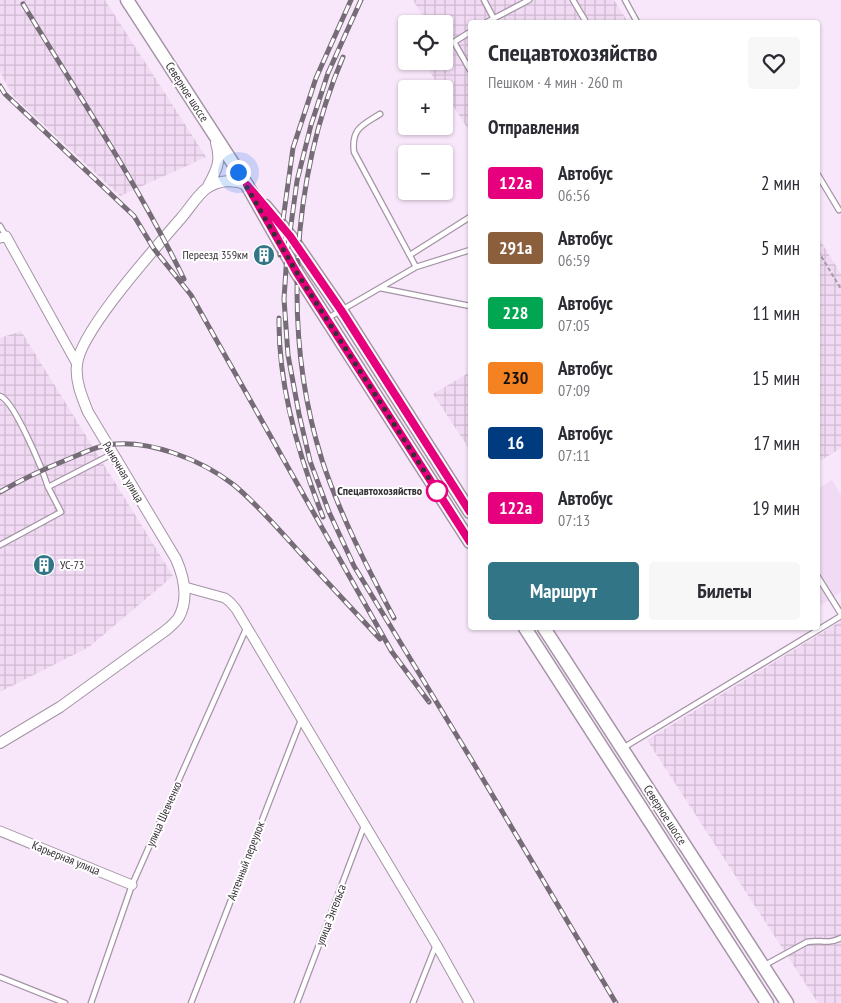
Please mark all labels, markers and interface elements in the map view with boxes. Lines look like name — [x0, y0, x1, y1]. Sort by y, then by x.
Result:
map controls — [398, 15, 453, 200]
button: locate — [398, 15, 453, 70]
text: Спецавтохозяйство — [488, 37, 657, 68]
button: heart — [748, 37, 800, 89]
street label: Северное шоссе — [162, 59, 212, 125]
text: Пешком · 4 мин · 260 m — [488, 72, 623, 92]
button: + — [398, 80, 453, 135]
text: Отправления — [488, 115, 579, 139]
button: − — [398, 145, 453, 200]
your location — [226, 160, 251, 185]
text: Автобус — [558, 161, 613, 185]
text: 122а — [499, 171, 532, 194]
text: 2 мин — [761, 171, 800, 195]
text: 06:56 — [558, 185, 590, 205]
text: Автобус — [558, 226, 613, 250]
text: 291а — [499, 236, 532, 259]
text: 5 мин — [761, 236, 800, 260]
building icon: Переезд 359км — [252, 243, 276, 267]
place label: Переезд 359км — [183, 247, 248, 262]
text: 06:59 — [558, 250, 590, 270]
text: Автобус — [558, 291, 613, 315]
text: 228 — [503, 301, 528, 324]
text: 11 мин — [752, 301, 800, 325]
text: 07:05 — [558, 315, 590, 335]
text: Автобус — [558, 356, 613, 380]
text: 230 — [503, 366, 528, 389]
text: 15 мин — [752, 366, 800, 390]
text: 07:09 — [558, 380, 590, 400]
text: Автобус — [558, 421, 613, 445]
text: 16 — [507, 431, 524, 454]
text: 17 мин — [753, 431, 800, 455]
street label: Рыночная улица — [99, 439, 148, 505]
text: 07:11 — [558, 445, 590, 465]
marker: Спецавтохозяйство — [426, 480, 448, 502]
place label: Спецавтохозяйство — [337, 483, 423, 498]
text: Автобус — [558, 486, 613, 510]
text: 122а — [499, 496, 532, 519]
text: 19 мин — [752, 496, 800, 520]
text: 07:13 — [558, 510, 590, 530]
building icon: УС-73 — [32, 553, 56, 577]
place label: УС-73 — [60, 557, 84, 572]
button: Маршрут — [488, 562, 639, 620]
button: Билеты — [649, 562, 800, 620]
street label: улица Шевченко — [142, 779, 185, 849]
street label: Северное шоссе — [640, 782, 690, 848]
street label: Антенный переулок — [224, 819, 268, 902]
street label: Карьерная улица — [30, 837, 103, 878]
street label: улица Энгельса — [312, 882, 349, 948]

